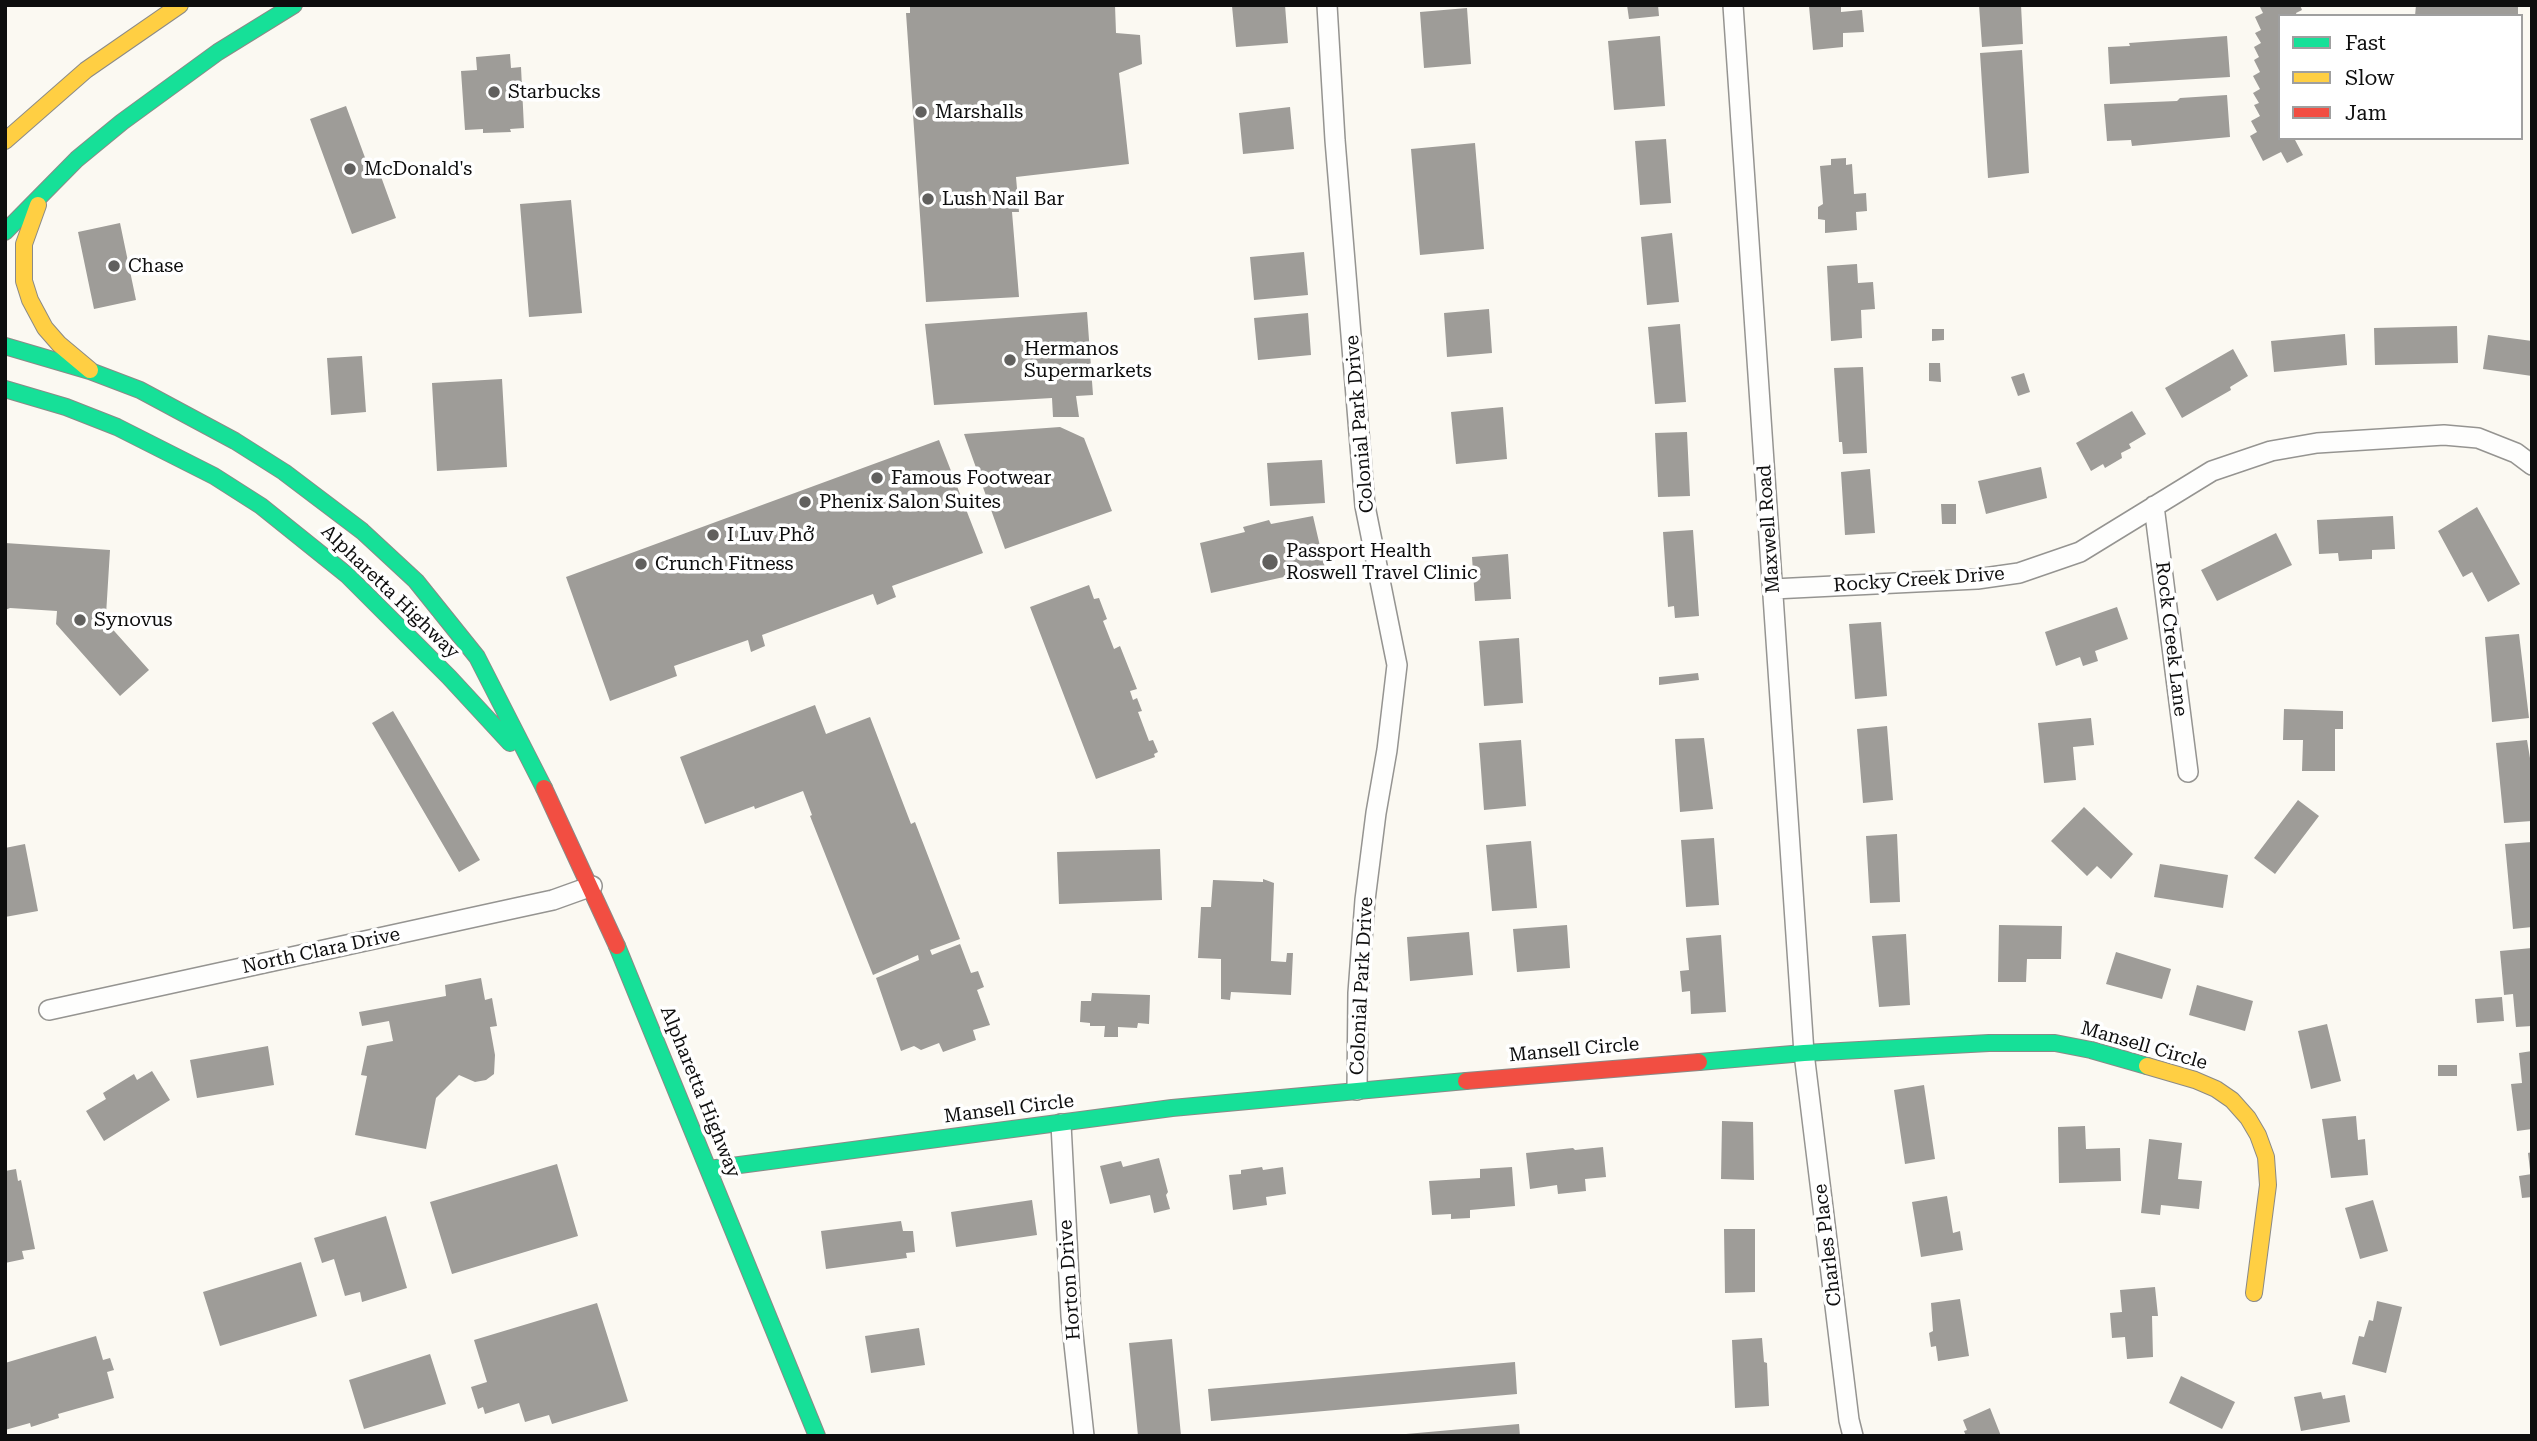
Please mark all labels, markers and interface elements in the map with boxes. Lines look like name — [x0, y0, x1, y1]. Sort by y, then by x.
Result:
legend — [2278, 14, 2523, 140]
text: Fast — [2345, 31, 2386, 55]
text: Slow — [2345, 66, 2394, 90]
place label: Starbucks — [508, 81, 600, 103]
marker: Starbucks — [486, 84, 502, 100]
place label: Marshalls — [935, 101, 1023, 123]
text: Jam — [2345, 101, 2387, 125]
marker: Marshalls — [913, 104, 929, 120]
place label: McDonald's — [364, 158, 472, 180]
marker: McDonald's — [342, 161, 358, 177]
place label: Lush Nail Bar — [942, 188, 1064, 210]
marker: Lush Nail Bar — [920, 191, 936, 207]
place label: Chase — [128, 255, 184, 277]
marker: Chase — [106, 258, 122, 274]
street label: Colonial Park Drive — [1341, 334, 1379, 514]
place label: Hermanos Supermarkets — [1024, 338, 1152, 382]
marker: Hermanos Supermarkets — [1002, 352, 1018, 368]
street label: Maxwell Road — [1753, 464, 1785, 594]
place label: Famous Footwear — [891, 467, 1051, 489]
marker: Famous Footwear — [869, 470, 885, 486]
place label: Phenix Salon Suites — [819, 491, 1001, 513]
marker: Phenix Salon Suites — [797, 494, 813, 510]
street label: Alpharetta Highway — [316, 520, 464, 664]
place label: I Luv Phở — [727, 524, 815, 546]
marker: I Luv Phở — [705, 527, 721, 543]
place label: Passport Health Roswell Travel Clinic — [1286, 540, 1478, 584]
marker: Passport Health Roswell Travel Clinic — [1260, 552, 1280, 572]
place label: Crunch Fitness — [655, 553, 794, 575]
marker: Crunch Fitness — [633, 556, 649, 572]
street label: Rock Creek Lane — [2150, 560, 2192, 718]
street label: Rocky Creek Drive — [1833, 563, 2005, 597]
place label: Synovus — [94, 609, 172, 631]
marker: Synovus — [72, 612, 88, 628]
street label: Colonial Park Drive — [1346, 896, 1378, 1076]
street label: North Clara Drive — [240, 923, 402, 979]
street label: Alpharetta Highway — [655, 1003, 745, 1181]
street label: Mansell Circle — [2078, 1017, 2210, 1075]
street label: Mansell Circle — [1508, 1033, 1640, 1067]
street label: Mansell Circle — [943, 1090, 1075, 1128]
street label: Charles Place — [1809, 1182, 1847, 1308]
street label: Horton Drive — [1054, 1219, 1086, 1341]

